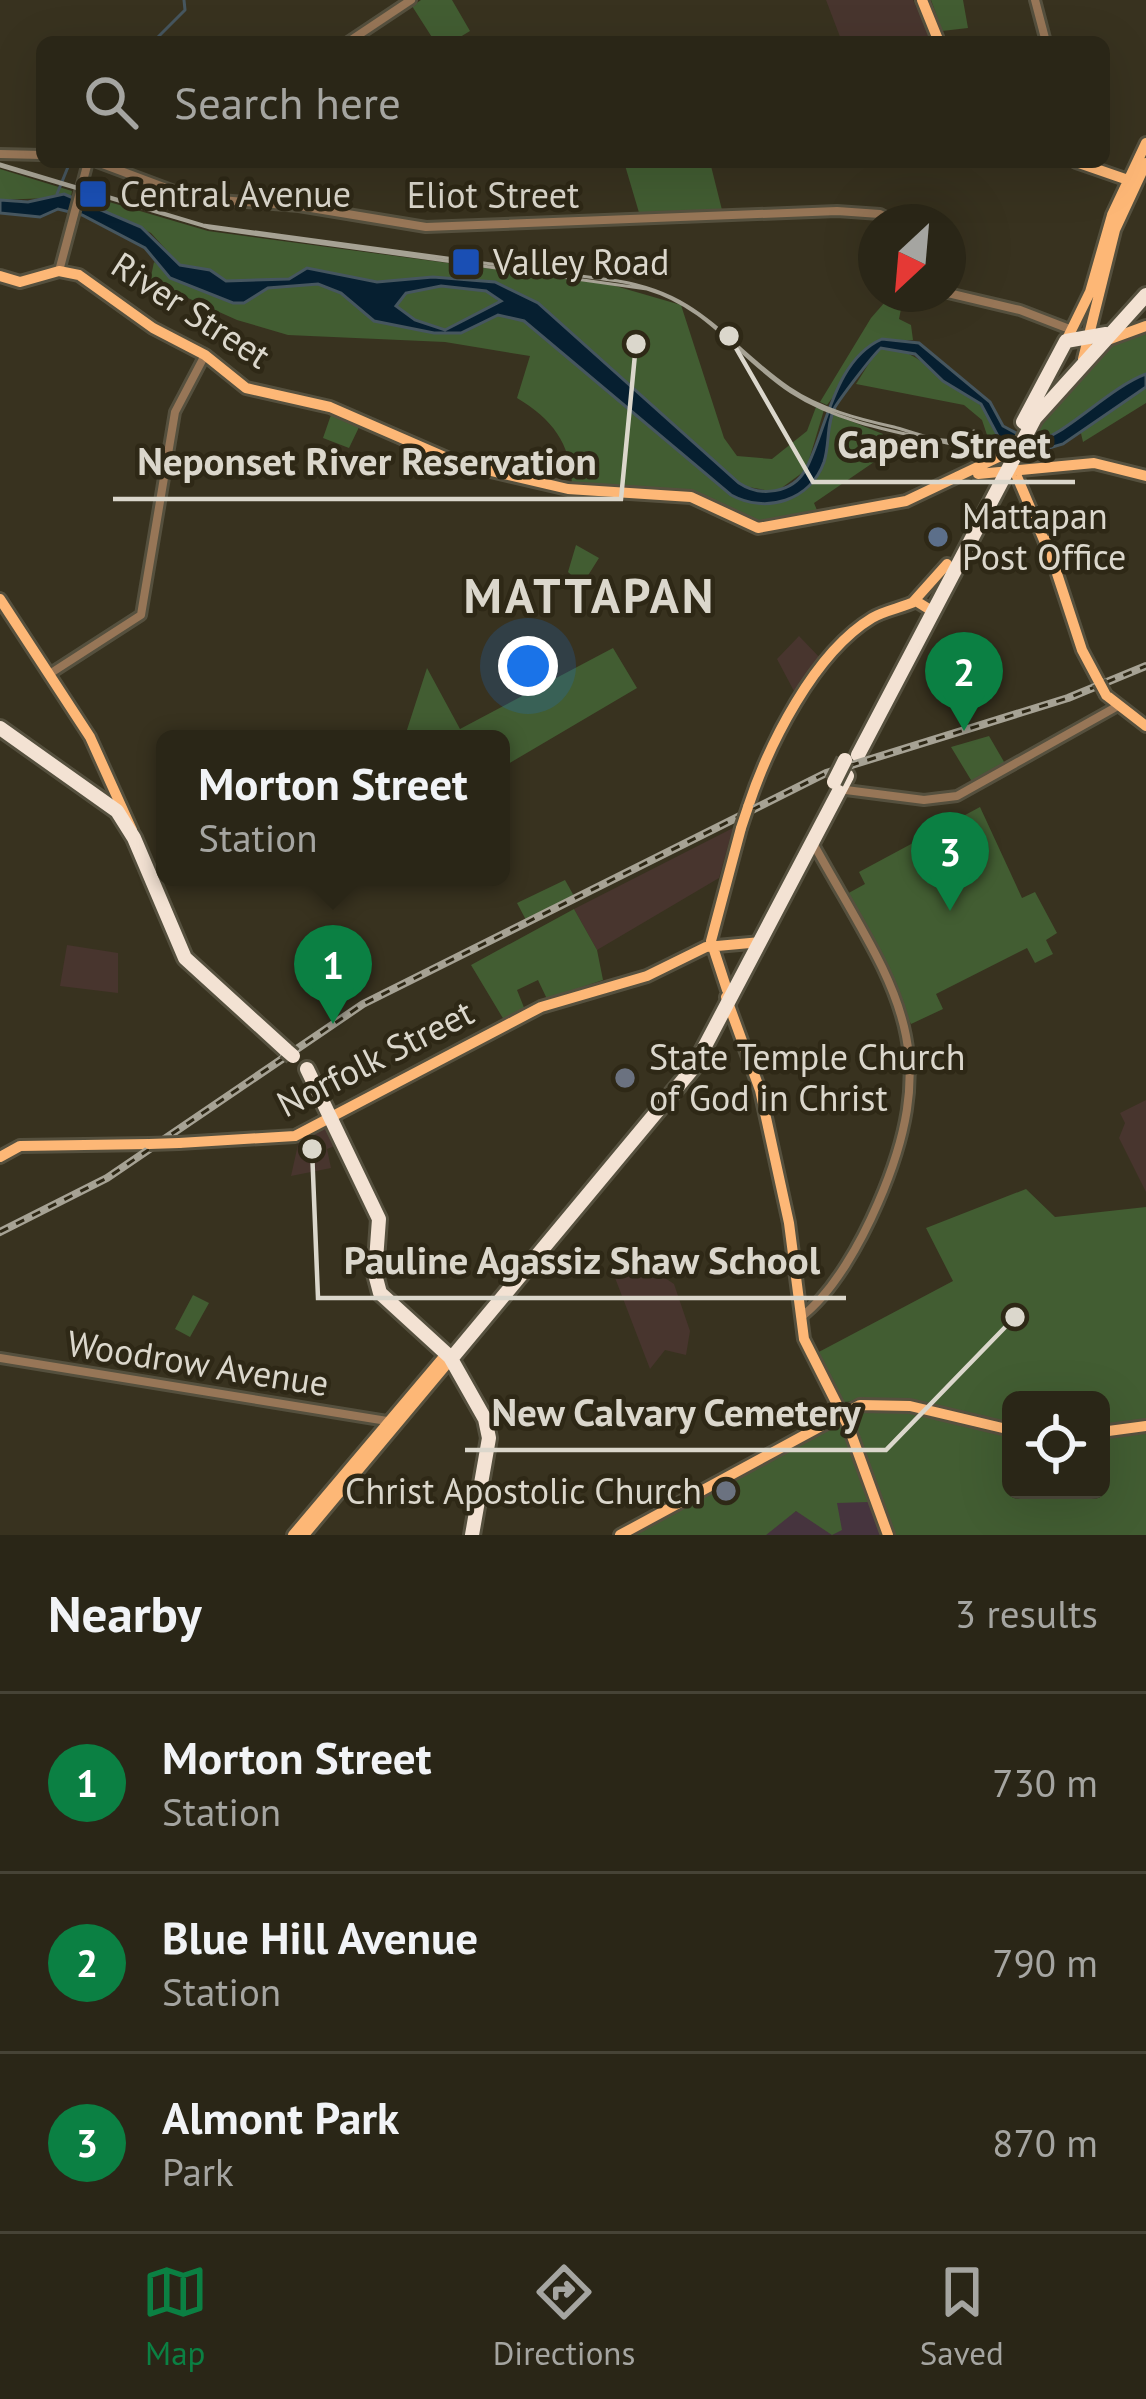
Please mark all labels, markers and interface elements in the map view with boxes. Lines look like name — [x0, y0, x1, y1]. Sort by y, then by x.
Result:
search box — [36, 36, 1110, 168]
icon: search — [78, 69, 144, 135]
text: Search here — [174, 73, 401, 131]
place label: Central Avenue — [120, 170, 351, 217]
street label: Eliot Street — [407, 171, 579, 218]
marker: Central Avenue — [77, 178, 109, 210]
north arrow — [858, 204, 966, 312]
place label: Valley Road — [492, 238, 669, 285]
street label: River Street — [103, 241, 280, 378]
marker: Valley Road — [450, 246, 482, 278]
callout: Capen Street — [813, 407, 1075, 482]
text: Capen Street — [837, 418, 1051, 469]
callout: Neponset River Reservation — [113, 424, 621, 499]
text: Neponset River Reservation — [137, 435, 597, 486]
place label: Mattapan Post Office — [962, 492, 1126, 580]
marker: Mattapan Post Office — [925, 524, 951, 550]
district label: MATTAPAN — [464, 564, 716, 626]
pin: 2 — [925, 632, 1003, 731]
your location — [498, 636, 558, 696]
popup — [156, 730, 510, 886]
text: Morton Street — [198, 754, 468, 812]
text: Station — [198, 812, 317, 863]
pin: 3 — [911, 812, 989, 911]
pin: 1 — [294, 925, 372, 1024]
street label: Norfolk Street — [269, 988, 481, 1127]
place label: State Temple Church of God in Christ — [649, 1033, 965, 1121]
marker: State Temple Church of God in Christ — [612, 1065, 638, 1091]
callout: Pauline Agassiz Shaw School — [318, 1223, 846, 1298]
text: Pauline Agassiz Shaw School — [344, 1234, 821, 1285]
street label: Woodrow Avenue — [64, 1319, 332, 1406]
callout: New Calvary Cemetery — [465, 1375, 886, 1450]
text: New Calvary Cemetery — [491, 1386, 861, 1437]
map controls — [1002, 1391, 1110, 1499]
button: locate — [1002, 1391, 1110, 1499]
place label: Christ Apostolic Church — [345, 1467, 702, 1514]
marker: Christ Apostolic Church — [713, 1478, 739, 1504]
text: Nearby — [48, 1580, 202, 1646]
text: 3 results — [955, 1588, 1098, 1639]
text: Morton Street — [162, 1728, 431, 1786]
text: 1 — [76, 1757, 98, 1808]
text: 730 m — [992, 1757, 1098, 1808]
text: Station — [162, 1786, 281, 1837]
text: Blue Hill Avenue — [162, 1908, 478, 1966]
text: 2 — [76, 1937, 98, 1988]
text: 790 m — [992, 1937, 1098, 1988]
text: Station — [162, 1966, 281, 2017]
text: Almont Park — [162, 2088, 399, 2146]
text: 3 — [76, 2117, 98, 2168]
text: 870 m — [992, 2117, 1098, 2168]
text: Park — [162, 2146, 234, 2197]
tab: Map — [142, 2259, 208, 2374]
tab: Directions — [493, 2259, 635, 2374]
tab: Saved — [920, 2259, 1004, 2374]

